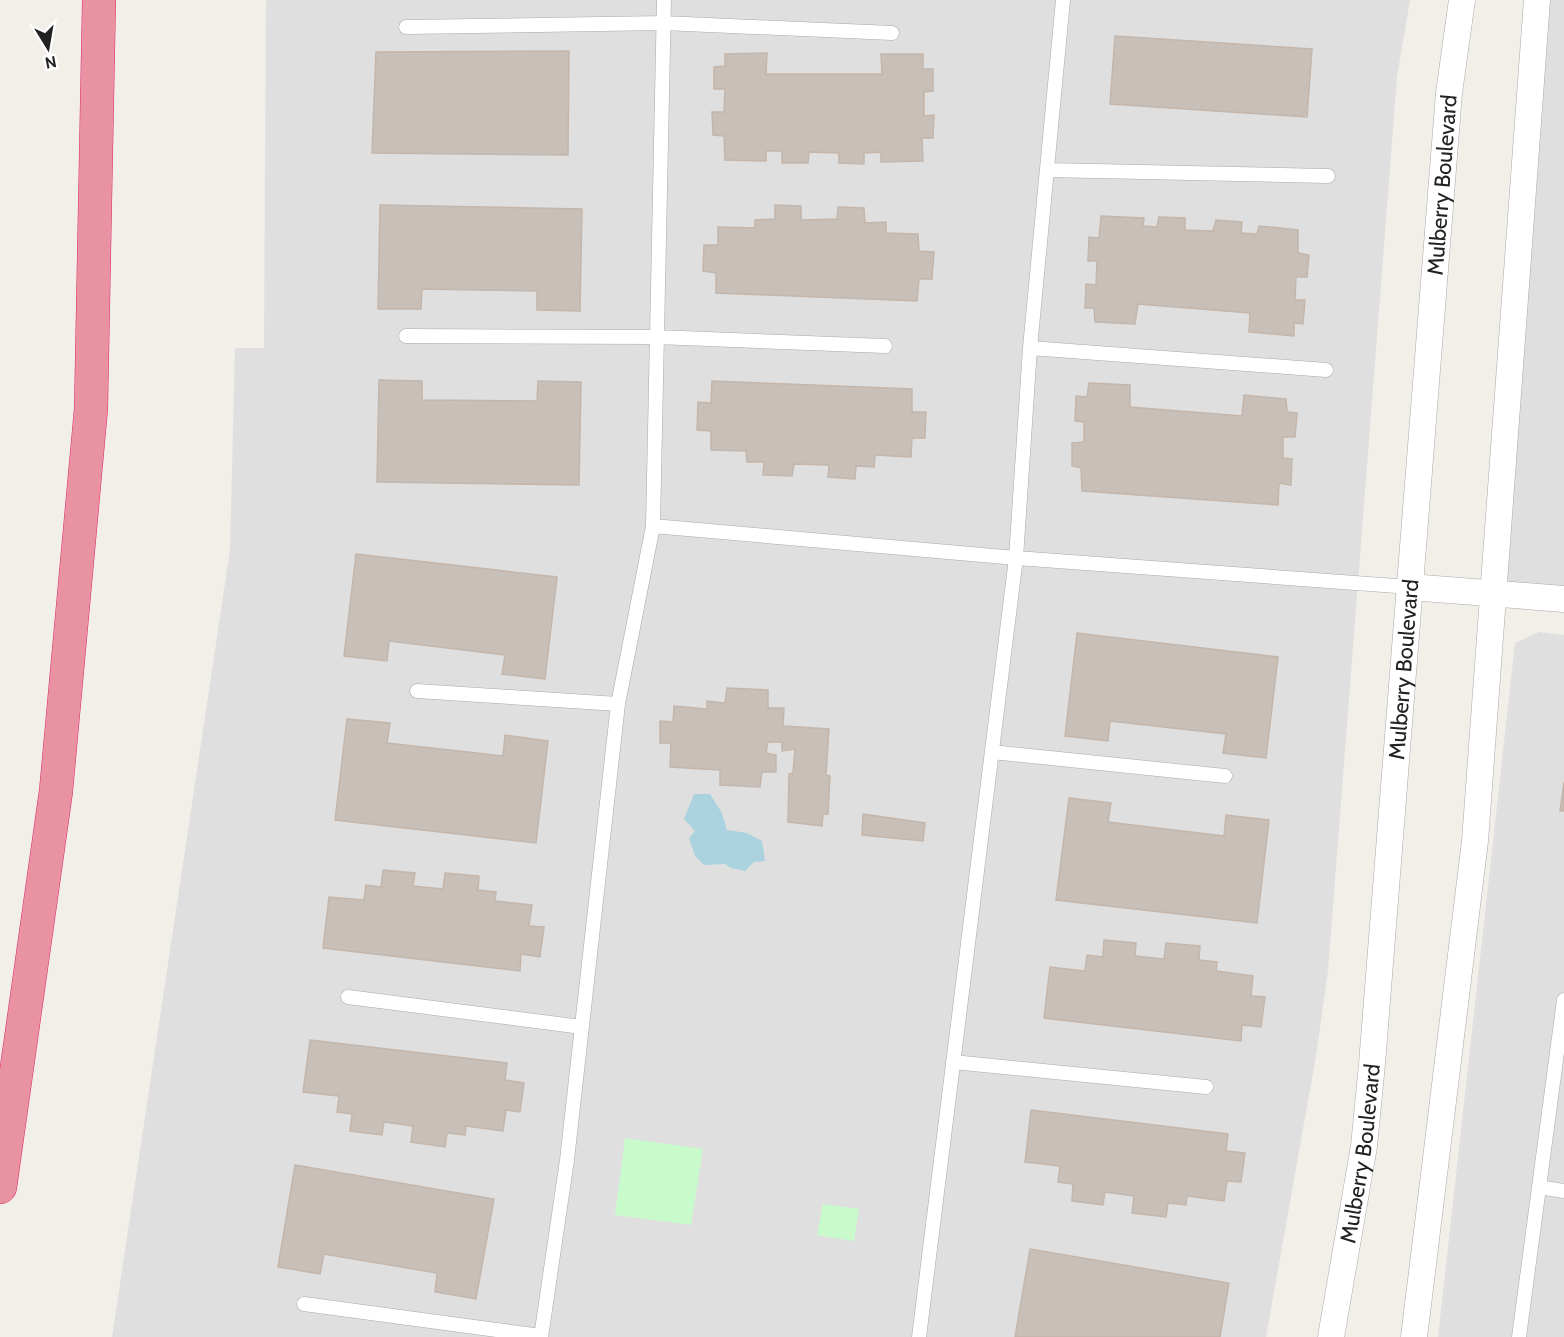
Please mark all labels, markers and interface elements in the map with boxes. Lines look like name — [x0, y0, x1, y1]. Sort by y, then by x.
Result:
north arrow — [18, 18, 78, 78]
text: N — [43, 52, 58, 73]
street label: Mulberry Boulevard — [1421, 94, 1462, 276]
street label: Mulberry Boulevard — [1383, 578, 1424, 761]
street label: Mulberry Boulevard — [1334, 1062, 1385, 1245]

